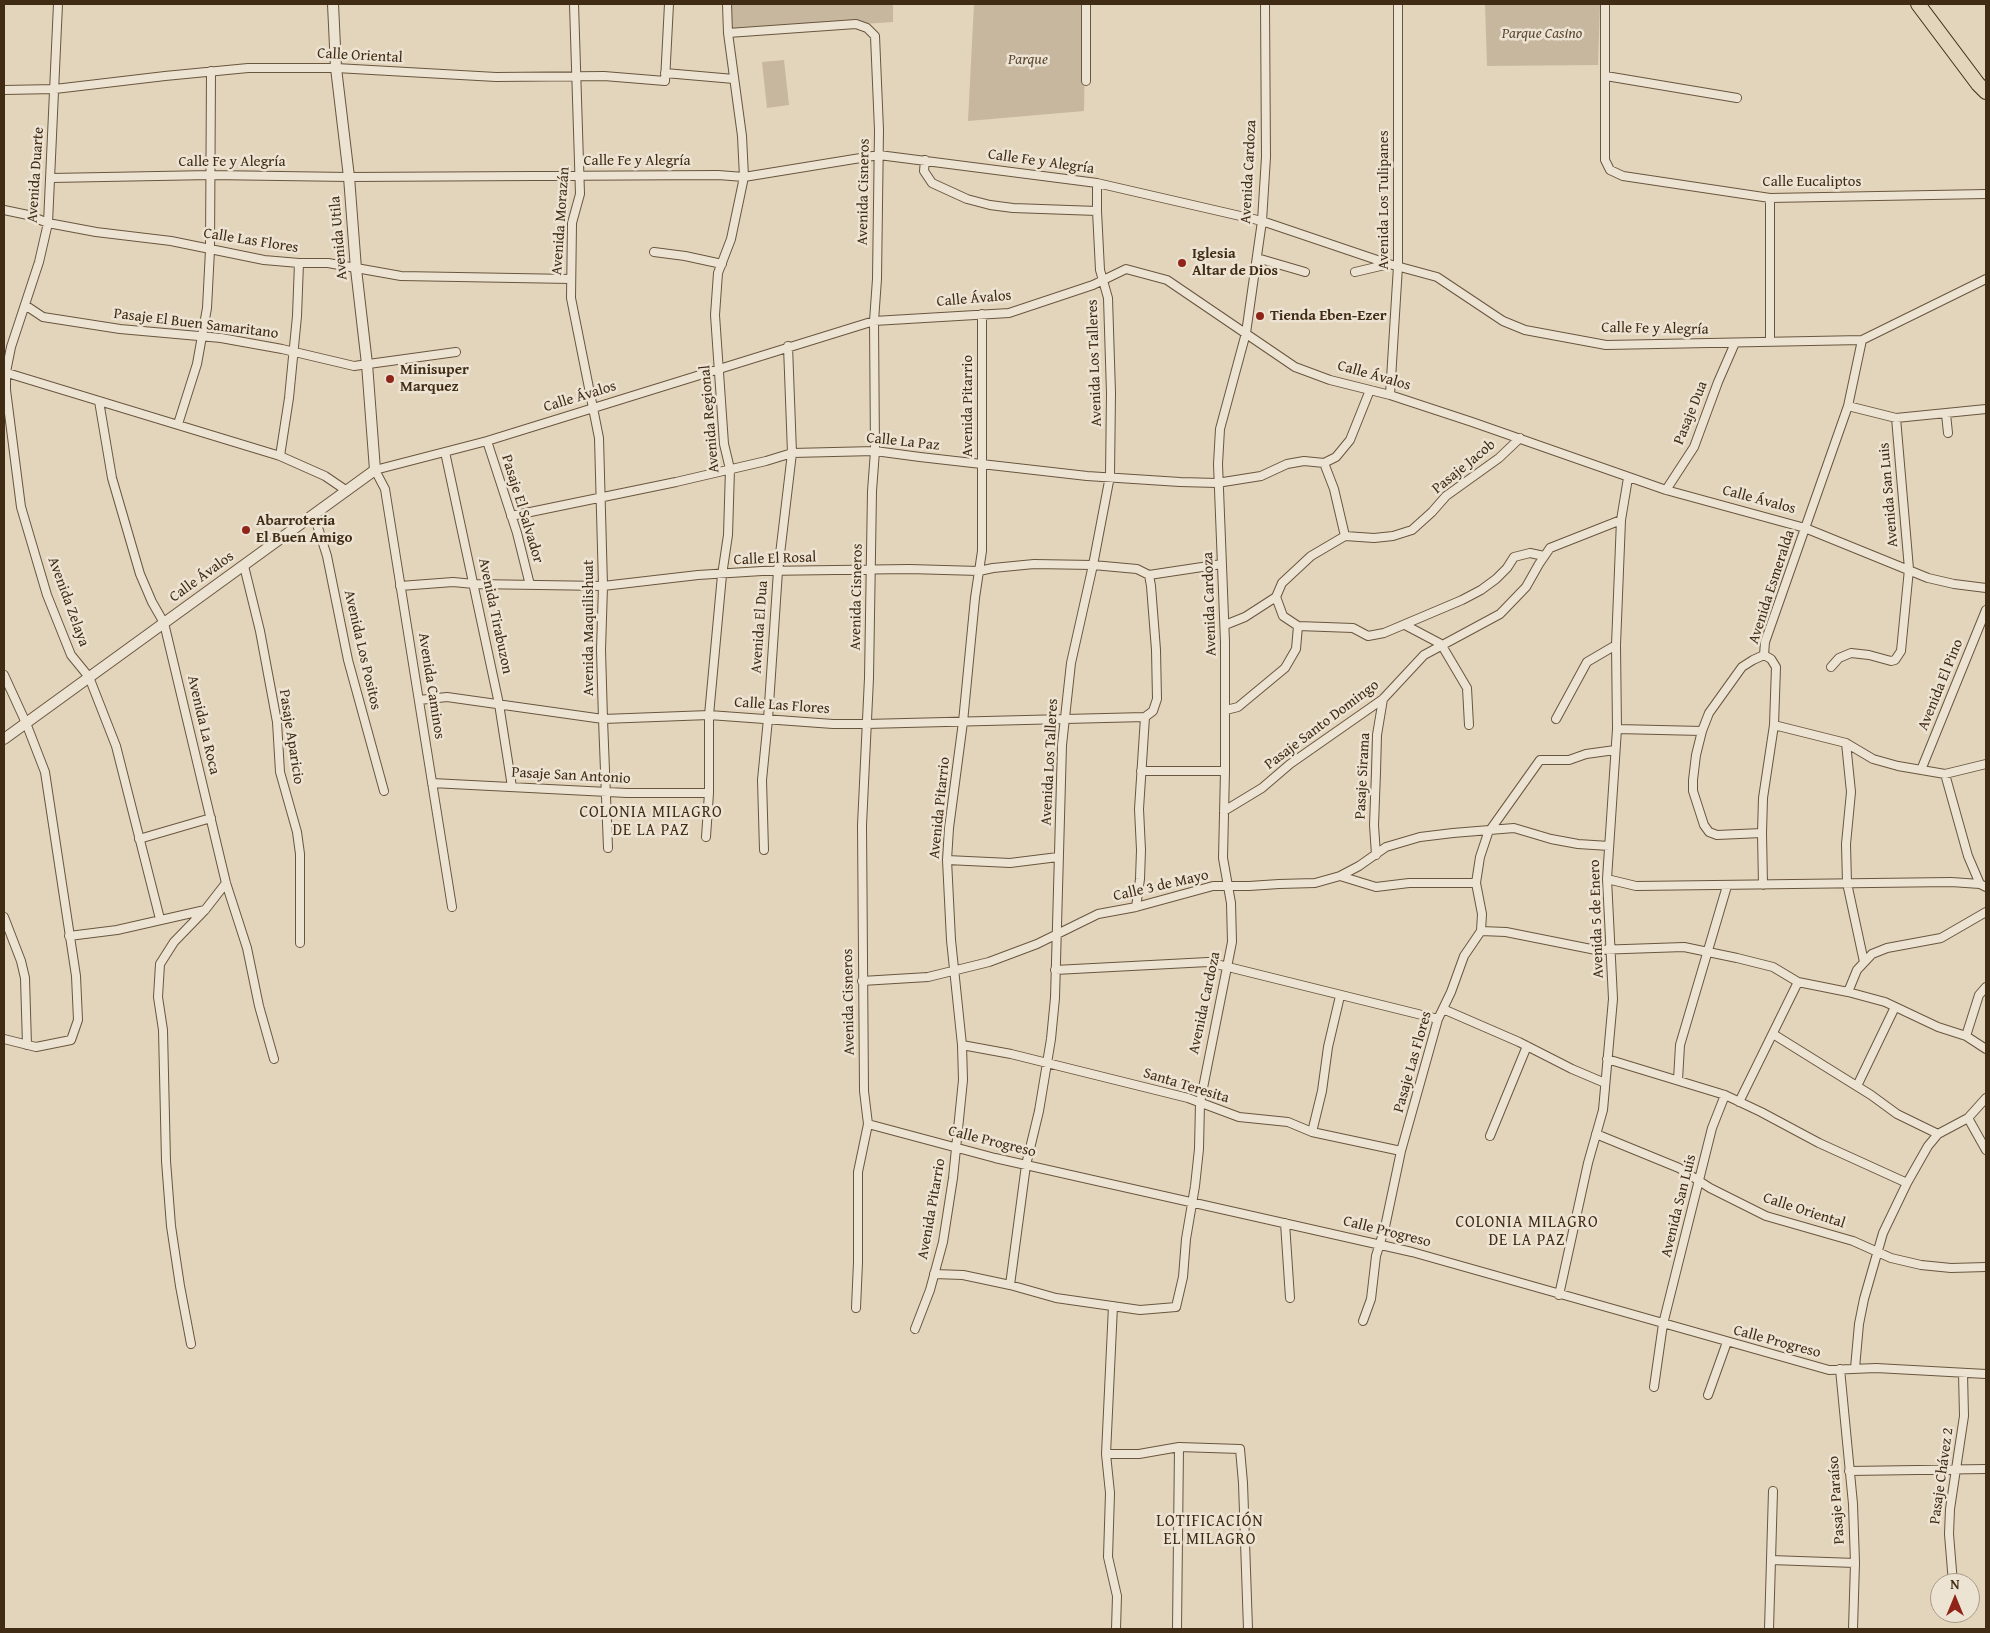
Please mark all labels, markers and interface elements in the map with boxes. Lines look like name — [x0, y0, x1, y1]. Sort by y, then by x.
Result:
park label: Parque Casino — [1502, 25, 1582, 43]
street label: Calle Oriental — [317, 45, 403, 67]
park label: Parque — [1008, 51, 1048, 69]
street label: Avenida Cardoza — [1237, 120, 1261, 224]
street label: Avenida Duarte — [24, 126, 48, 224]
street label: Avenida Los Tulipanes — [1375, 130, 1393, 270]
street label: Avenida Cisneros — [854, 138, 874, 246]
street label: Calle Fe y Alegría — [987, 146, 1095, 178]
street label: Calle Fe y Alegría — [583, 152, 691, 170]
street label: Calle Fe y Alegría — [178, 153, 286, 171]
street label: Avenida Morazán — [548, 166, 574, 276]
street label: Calle Eucaliptos — [1763, 173, 1861, 191]
street label: Avenida Utila — [326, 195, 352, 281]
street label: Calle Las Flores — [202, 225, 300, 257]
place label: Iglesia Altar de Dios — [1192, 245, 1278, 280]
marker: Iglesia Altar de Dios — [1176, 257, 1188, 269]
street label: Calle Ávalos — [936, 287, 1012, 311]
street label: Avenida Los Talleres — [1084, 299, 1106, 427]
street label: Pasaje El Buen Samaritano — [113, 305, 279, 343]
place label: Tienda Eben-Ezer — [1270, 307, 1387, 325]
marker: Tienda Eben-Ezer — [1254, 310, 1266, 322]
street label: Calle Fe y Alegría — [1601, 319, 1709, 339]
street label: Avenida Pitarrio — [959, 355, 977, 457]
street label: Calle Ávalos — [1335, 357, 1413, 395]
place label: Minisuper Marquez — [400, 361, 469, 396]
street label: Avenida Regional — [696, 364, 724, 474]
marker: Minisuper Marquez — [384, 373, 396, 385]
street label: Calle Ávalos — [541, 377, 619, 417]
street label: Pasaje Dua — [1670, 379, 1712, 447]
street label: Calle La Paz — [866, 429, 940, 455]
street label: Pasaje Jacob — [1429, 436, 1499, 498]
street label: Avenida San Luis — [1875, 442, 1903, 548]
street label: Pasaje El Salvador — [497, 453, 547, 565]
street label: Calle Ávalos — [1720, 482, 1798, 518]
place label: Abarroteria El Buen Amigo — [256, 512, 352, 547]
marker: Abarroteria El Buen Amigo — [240, 524, 252, 536]
street label: Avenida Esmeralda — [1745, 528, 1799, 646]
street label: Avenida Cisneros — [847, 543, 867, 651]
street label: Calle Ávalos — [166, 548, 238, 606]
street label: Calle El Rosal — [733, 549, 817, 569]
street label: Avenida Cardoza — [1199, 552, 1221, 656]
street label: Avenida Zelaya — [43, 555, 93, 649]
street label: Avenida Tirabuzon — [474, 557, 516, 675]
street label: Avenida Maquilishuat — [580, 560, 598, 696]
street label: Avenida El Dua — [748, 580, 772, 674]
street label: Avenida Los Positos — [339, 588, 385, 712]
street label: Avenida Caminos — [414, 632, 448, 740]
street label: Avenida El Pino — [1914, 637, 1968, 733]
street label: Avenida La Roca — [183, 674, 223, 776]
street label: Pasaje Santo Domingo — [1261, 676, 1383, 774]
street label: Pasaje Aparicio — [275, 688, 307, 786]
street label: Calle Las Flores — [734, 694, 830, 718]
street label: Avenida Los Talleres — [1038, 698, 1062, 826]
street label: Pasaje Sirama — [1352, 732, 1374, 820]
street label: Avenida Pitarrio — [926, 756, 954, 860]
street label: Pasaje San Antonio — [511, 764, 631, 788]
district label: COLONIA MILAGRO DE LA PAZ — [578, 803, 724, 841]
street label: Avenida 5 de Enero — [1586, 859, 1608, 979]
street label: Calle 3 de Mayo — [1112, 866, 1210, 906]
street label: Avenida Cisneros — [839, 948, 859, 1056]
street label: Avenida Cardoza — [1185, 950, 1225, 1056]
street label: Pasaje Las Flores — [1390, 1009, 1436, 1115]
street label: Santa Teresita — [1141, 1064, 1231, 1108]
street label: Calle Progreso — [946, 1122, 1038, 1162]
street label: Avenida San Luis — [1658, 1153, 1700, 1259]
street label: Avenida Pitarrio — [914, 1157, 950, 1261]
street label: Calle Oriental — [1761, 1189, 1847, 1233]
street label: Calle Progreso — [1341, 1212, 1433, 1252]
district label: COLONIA MILAGRO DE LA PAZ — [1454, 1213, 1600, 1251]
street label: Calle Progreso — [1731, 1322, 1823, 1362]
street label: Pasaje Chávez 2 — [1926, 1426, 1958, 1526]
street label: Pasaje Paraíso — [1825, 1455, 1849, 1545]
district label: LOTIFICACIÓN EL MILAGRO — [1155, 1512, 1265, 1550]
north arrow — [1930, 1573, 1980, 1623]
text: N — [1950, 1574, 1960, 1594]

